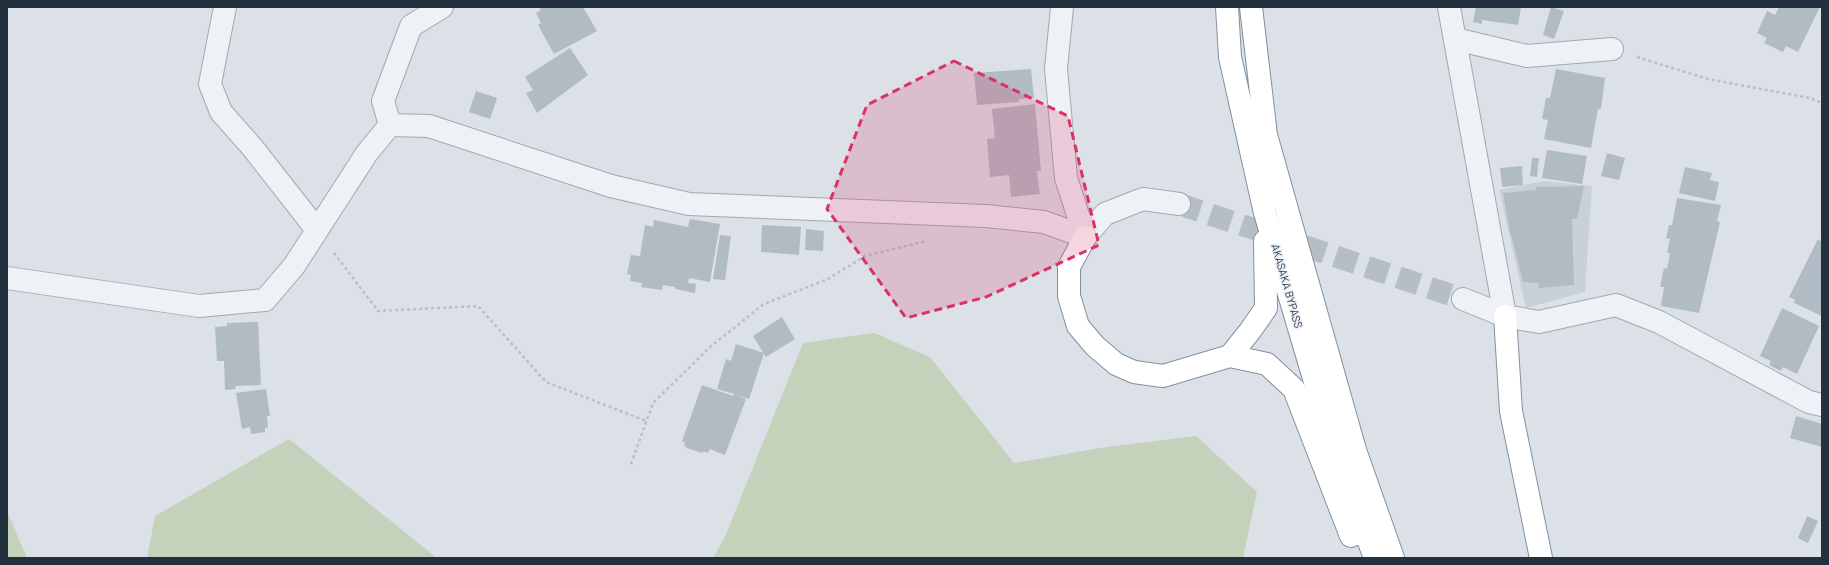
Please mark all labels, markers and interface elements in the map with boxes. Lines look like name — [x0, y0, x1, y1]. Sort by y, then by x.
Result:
street label: AKASAKA BYPASS — [1269, 242, 1306, 330]

